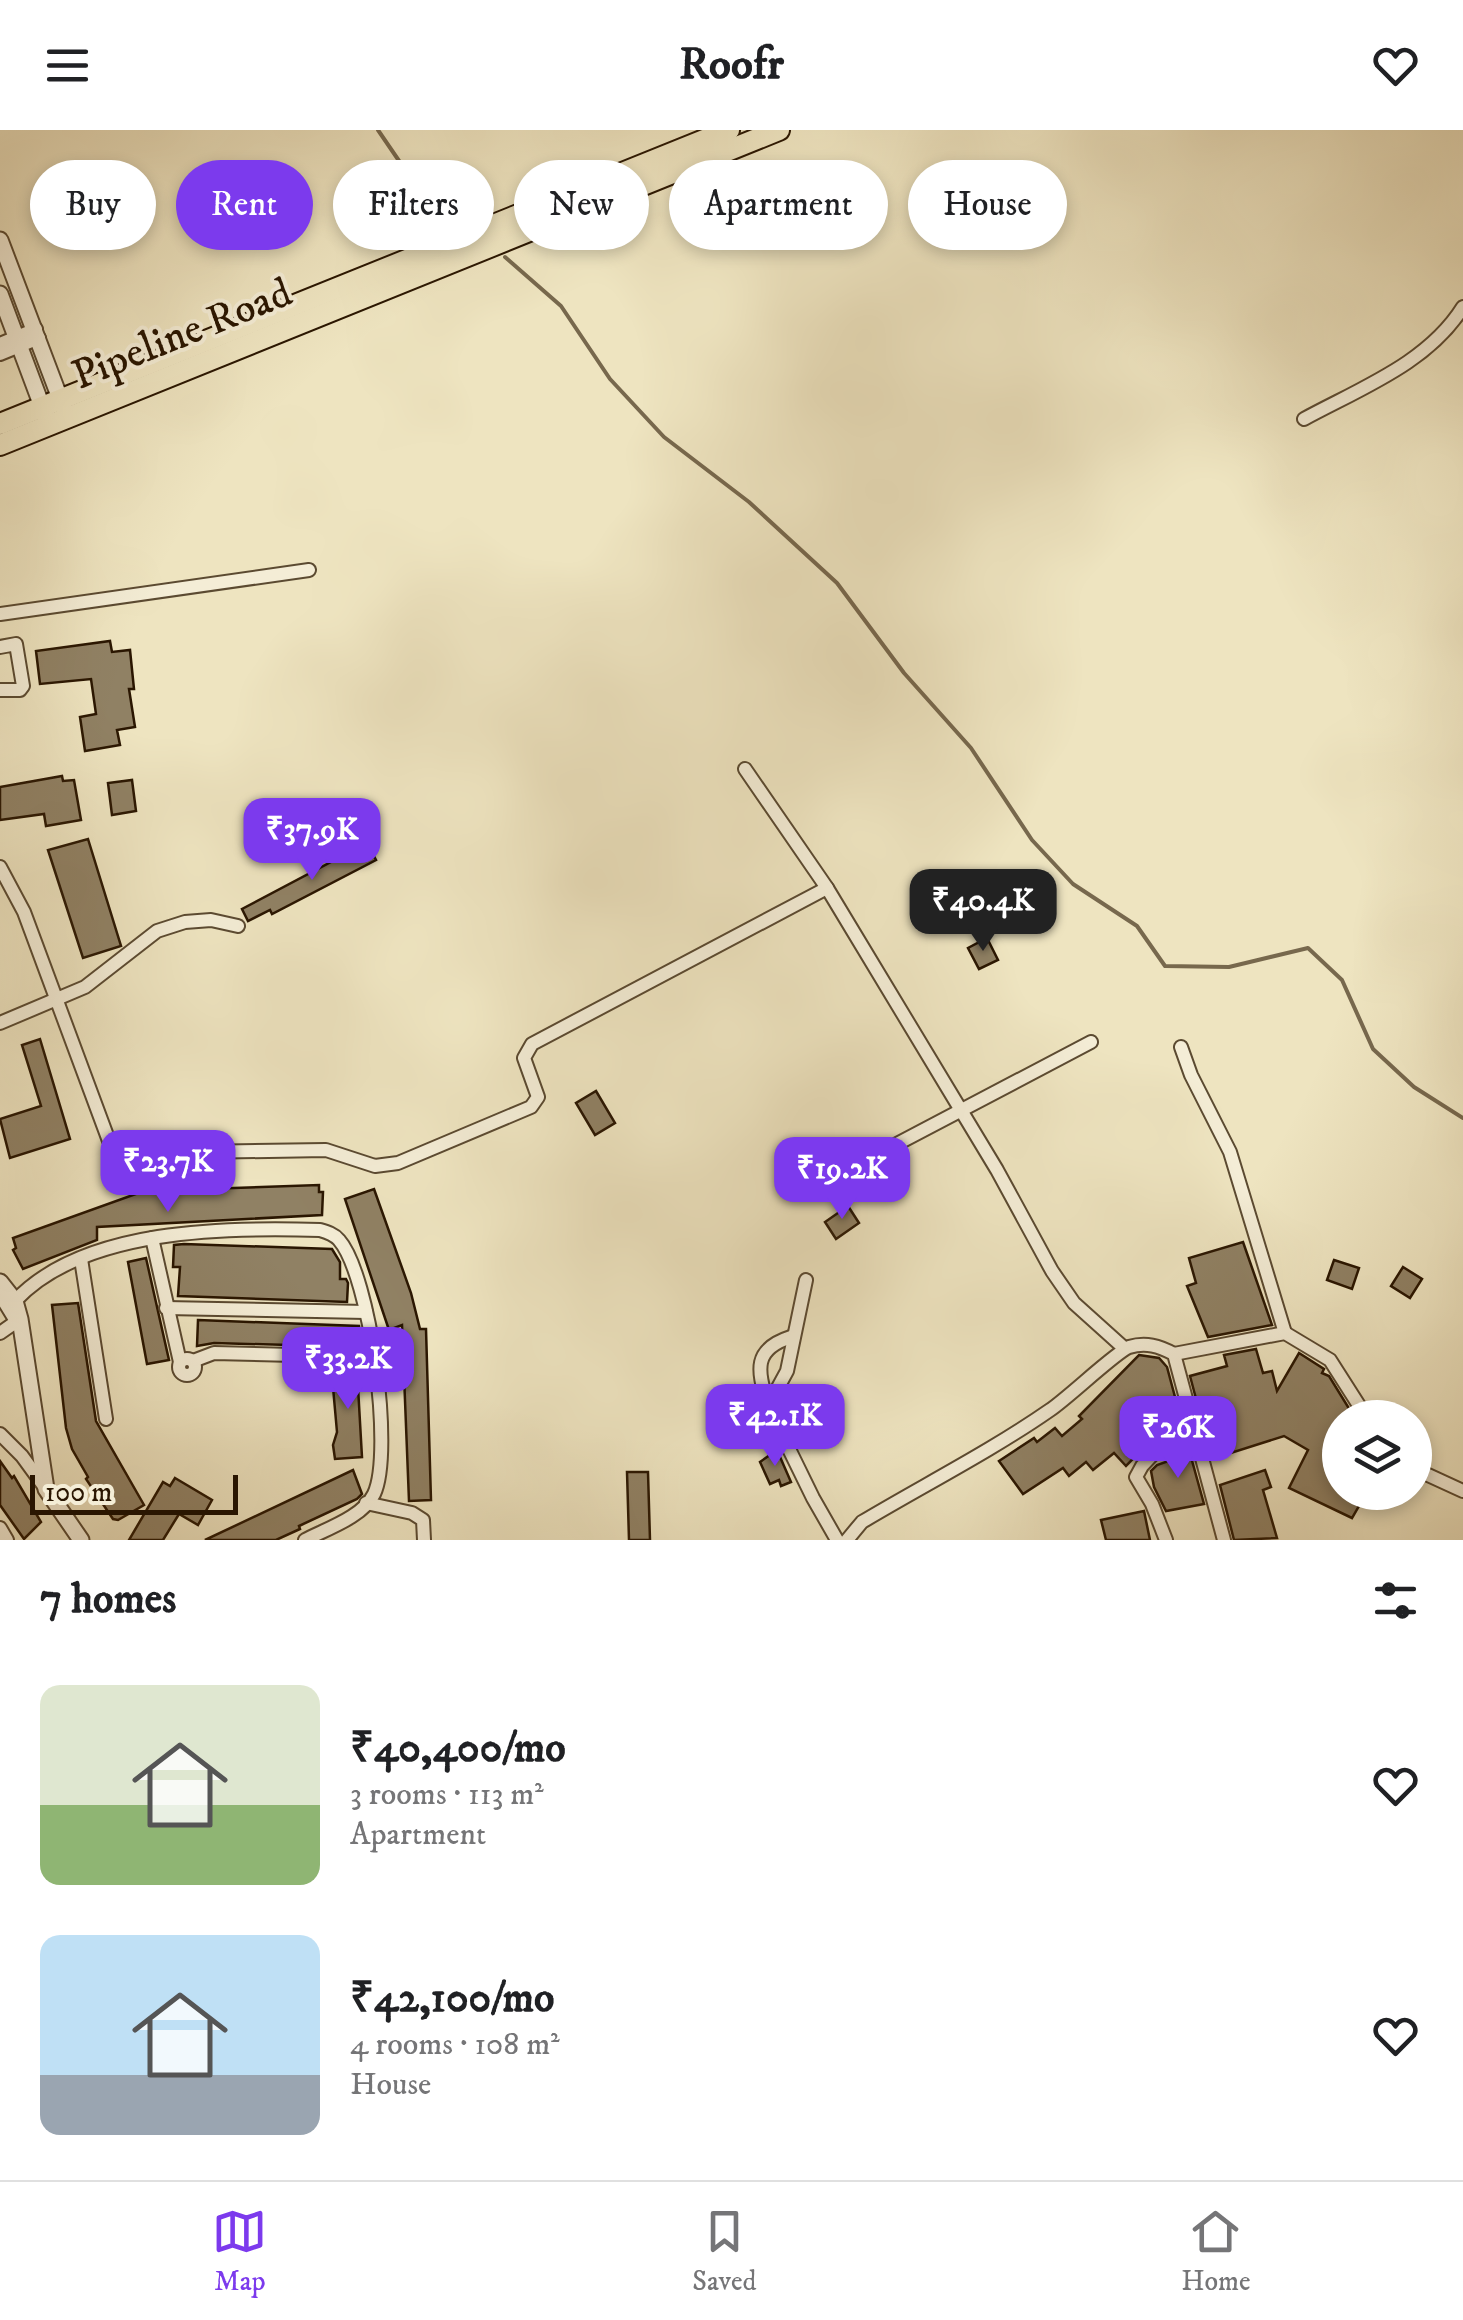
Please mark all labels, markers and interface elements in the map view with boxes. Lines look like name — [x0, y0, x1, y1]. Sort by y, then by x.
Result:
text: Roofr — [679, 37, 784, 93]
icon: menu — [40, 38, 95, 93]
icon: heart — [1368, 38, 1423, 93]
chip: Buy — [30, 160, 156, 250]
chip: Rent — [176, 160, 313, 250]
chip: Filters — [333, 160, 494, 250]
chip: New — [514, 160, 649, 250]
chip: Apartment — [669, 160, 888, 250]
chip: House — [908, 160, 1067, 250]
street label: Pipeline Road — [65, 267, 300, 402]
pin: ₹37.9K — [231, 798, 393, 883]
text: ₹37.9K — [266, 810, 358, 850]
pin: ₹40.4K — [902, 869, 1064, 954]
text: ₹40.4K — [932, 881, 1034, 921]
pin: ₹23.7K — [87, 1130, 249, 1215]
pin: ₹19.2K — [761, 1137, 923, 1222]
text: ₹23.7K — [123, 1142, 213, 1182]
text: ₹19.2K — [796, 1149, 888, 1189]
pin: ₹33.2K — [267, 1327, 429, 1412]
text: ₹33.2K — [304, 1339, 392, 1379]
pin: ₹42.1K — [694, 1384, 856, 1469]
text: ₹42.1K — [728, 1396, 822, 1436]
pin: ₹26K — [1119, 1396, 1237, 1481]
map controls — [1322, 1400, 1432, 1510]
button: layers — [1322, 1400, 1432, 1510]
text: ₹26K — [1141, 1408, 1215, 1448]
scale bar — [30, 1470, 238, 1514]
text: 100 m — [45, 1475, 112, 1510]
icon: filters — [1368, 1573, 1423, 1628]
text: 7 homes — [40, 1574, 176, 1626]
text: ₹40,400/mo — [350, 1723, 566, 1775]
icon: home — [120, 1725, 240, 1845]
icon: heart — [1368, 1758, 1423, 1813]
text: 3 rooms · 113 m² — [350, 1775, 544, 1815]
text: Apartment — [350, 1815, 486, 1855]
text: ₹42,100/mo — [350, 1973, 554, 2025]
icon: home — [120, 1975, 240, 2095]
icon: heart — [1368, 2008, 1423, 2063]
text: 4 rooms · 108 m² — [350, 2025, 560, 2065]
text: House — [350, 2065, 431, 2105]
tab: Map — [212, 2204, 267, 2299]
tab: Saved — [692, 2204, 757, 2299]
tab: Home — [1181, 2204, 1251, 2299]

